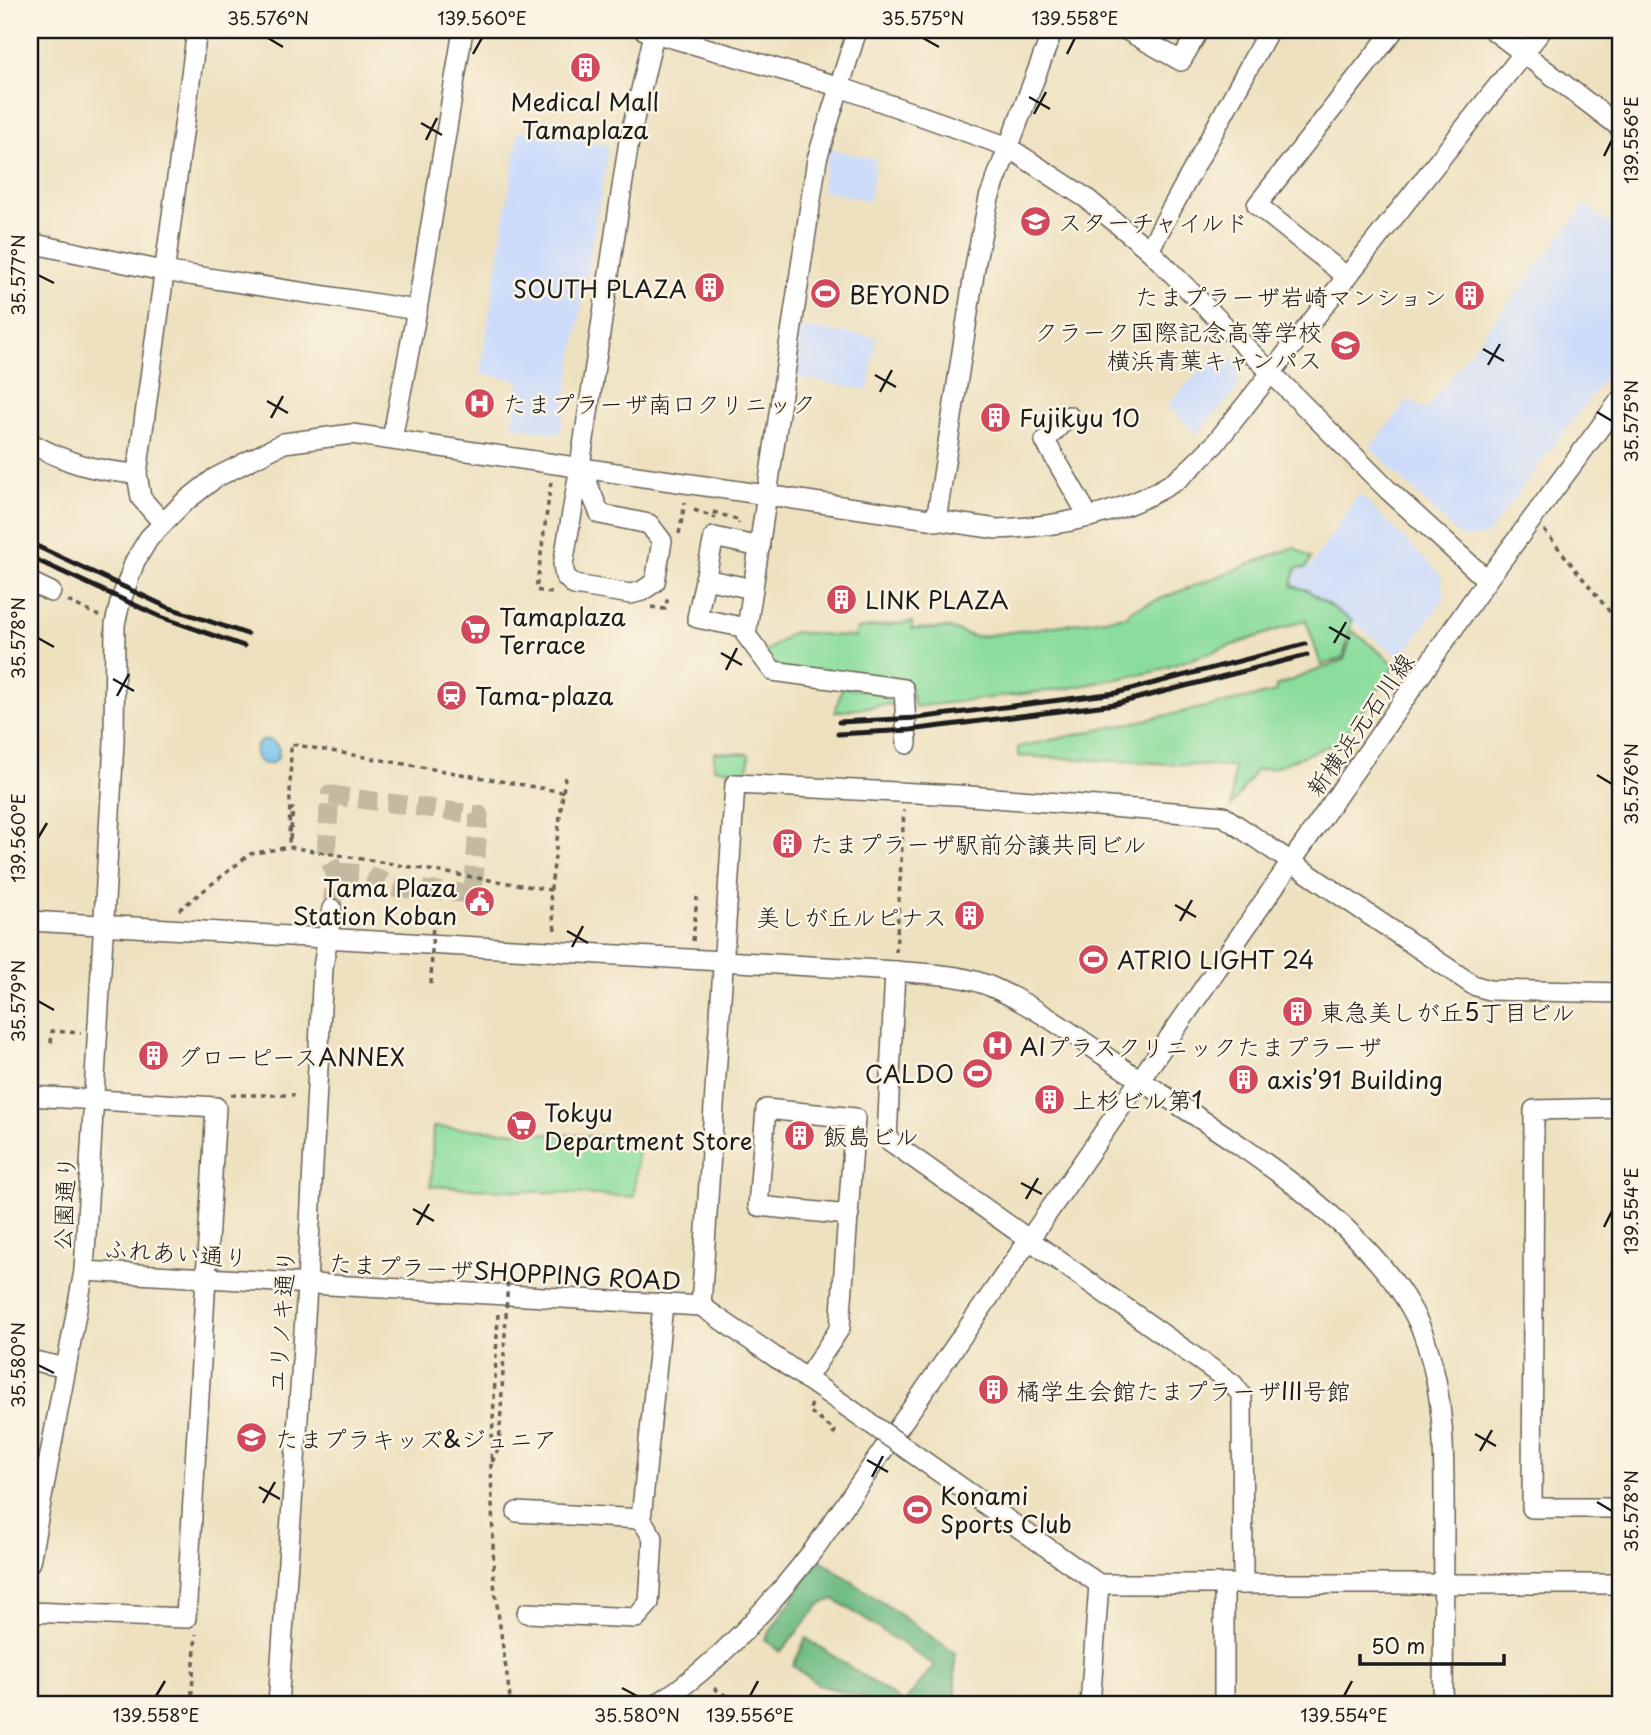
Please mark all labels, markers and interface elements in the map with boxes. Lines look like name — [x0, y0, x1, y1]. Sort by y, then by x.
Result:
text: 35.576°N — [227, 4, 309, 31]
text: 139.560°E — [437, 4, 527, 31]
text: 35.575°N — [882, 4, 964, 31]
text: 139.558°E — [1031, 4, 1119, 31]
building icon: Medical Mall Tamaplaza — [568, 50, 602, 84]
place label: Medical Mall Tamaplaza — [511, 83, 659, 147]
text: 139.556°E — [1617, 96, 1644, 184]
place label: スターチャイルド — [1058, 203, 1249, 239]
school or university icon: スターチャイルド — [1018, 204, 1052, 238]
text: 35.577°N — [4, 234, 31, 316]
place label: SOUTH PLAZA — [513, 270, 687, 306]
building icon: SOUTH PLAZA — [693, 271, 727, 305]
place label: BEYOND — [849, 276, 950, 312]
sports icon: BEYOND — [809, 277, 843, 311]
place label: たまプラーザ岩崎マンション — [1135, 278, 1447, 314]
building icon: たまプラーザ岩崎マンション — [1453, 279, 1487, 313]
place label: クラーク国際記念高等学校 横浜青葉キャンパス — [1034, 313, 1322, 377]
school or university icon: クラーク国際記念高等学校 横浜青葉キャンパス — [1328, 328, 1362, 362]
text: 35.575°N — [1617, 380, 1644, 462]
place label: たまプラーザ南口クリニック — [503, 385, 816, 421]
hospital icon: たまプラーザ南口クリニック — [463, 386, 497, 420]
place label: Fujikyu 10 — [1019, 399, 1140, 435]
building icon: Fujikyu 10 — [979, 400, 1013, 434]
place label: LINK PLAZA — [865, 581, 1009, 617]
building icon: LINK PLAZA — [825, 582, 859, 616]
text: 35.578°N — [4, 597, 31, 679]
place label: Tamaplaza Terrace — [499, 598, 626, 662]
supermarket icon: Tamaplaza Terrace — [459, 613, 493, 647]
street label: 新横浜元石川線 — [1296, 645, 1422, 803]
place label: Tama-plaza — [475, 677, 613, 713]
station icon: Tama-plaza — [435, 678, 469, 712]
text: 35.576°N — [1617, 743, 1644, 825]
text: 139.560°E — [4, 793, 31, 883]
place label: たまプラーザ駅前分譲共同ビル — [810, 825, 1146, 861]
building icon: たまプラーザ駅前分譲共同ビル — [770, 826, 804, 860]
place label: Tama Plaza Station Koban — [293, 869, 457, 933]
public building icon: Tama Plaza Station Koban — [463, 884, 497, 918]
place label: 美しが丘ルピナス — [756, 898, 947, 934]
building icon: 美しが丘ルピナス — [953, 899, 987, 933]
place label: ATRIO LIGHT 24 — [1117, 941, 1315, 977]
sports icon: ATRIO LIGHT 24 — [1077, 942, 1111, 976]
text: 35.579°N — [4, 960, 31, 1042]
place label: 東急美しが丘5丁目ビル — [1320, 993, 1575, 1029]
building icon: 東急美しが丘5丁目ビル — [1280, 994, 1314, 1028]
place label: AIプラスクリニックたまプラーザ — [1020, 1028, 1382, 1064]
hospital icon: AIプラスクリニックたまプラーザ — [980, 1029, 1014, 1063]
place label: グローピースANNEX — [177, 1038, 405, 1074]
building icon: グローピースANNEX — [137, 1039, 171, 1073]
place label: CALDO — [865, 1055, 954, 1091]
sports icon: CALDO — [960, 1056, 994, 1090]
place label: axis’91 Building — [1267, 1061, 1443, 1097]
building icon: axis’91 Building — [1227, 1062, 1261, 1096]
place label: 上杉ビル第1 — [1072, 1081, 1202, 1117]
building icon: 上杉ビル第1 — [1032, 1082, 1066, 1116]
place label: Tokyu Department Store — [544, 1094, 752, 1158]
supermarket icon: Tokyu Department Store — [504, 1109, 538, 1143]
place label: 飯島ビル — [823, 1117, 919, 1153]
building icon: 飯島ビル — [783, 1118, 817, 1152]
street label: 公園通り — [43, 1154, 83, 1252]
text: 139.554°E — [1617, 1167, 1644, 1255]
street label: ふれあい通り — [103, 1229, 249, 1275]
street label: たまプラーザSHOPPING ROAD — [328, 1244, 682, 1298]
street label: ユリノキ通り — [257, 1248, 303, 1394]
text: 35.580°N — [4, 1322, 31, 1408]
place label: 橘学生会館たまプラーザIII号館 — [1016, 1372, 1350, 1408]
building icon: 橘学生会館たまプラーザIII号館 — [976, 1373, 1010, 1407]
place label: たまプラキッズ&ジュニア — [275, 1420, 557, 1456]
school or university icon: たまプラキッズ&ジュニア — [235, 1421, 269, 1455]
text: 35.578°N — [1617, 1470, 1644, 1552]
place label: Konami Sports Club — [940, 1477, 1072, 1541]
sports icon: Konami Sports Club — [900, 1492, 934, 1526]
scale bar — [1360, 1623, 1504, 1667]
text: 50 m — [1371, 1629, 1425, 1661]
text: 139.558°E — [112, 1701, 200, 1728]
text: 35.580°N — [594, 1701, 680, 1728]
text: 139.556°E — [706, 1701, 794, 1728]
text: 139.554°E — [1300, 1701, 1388, 1728]

